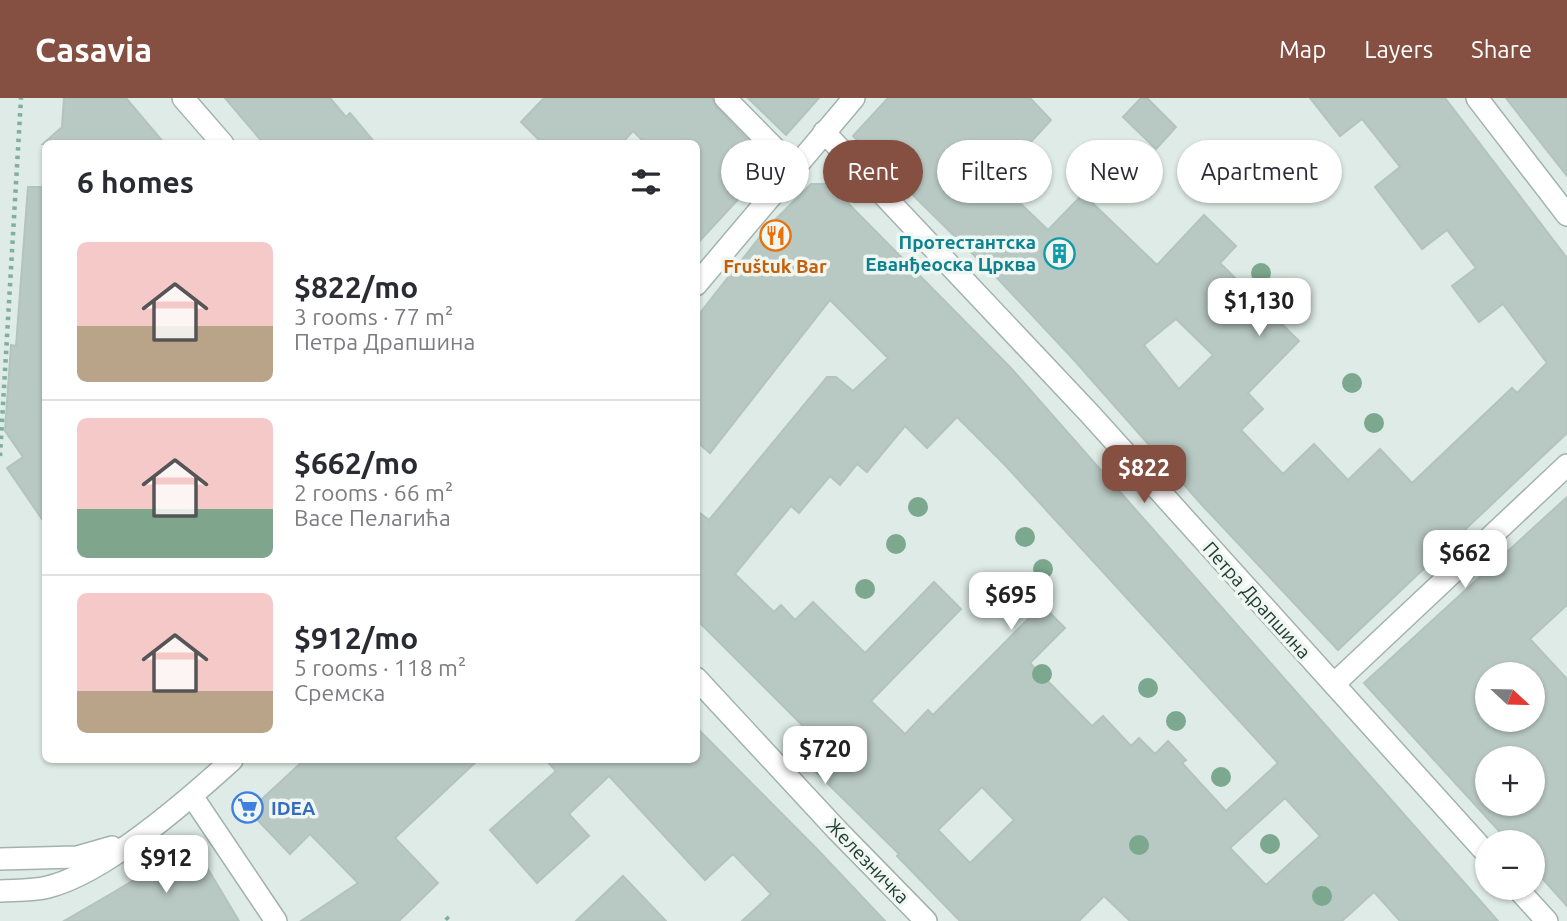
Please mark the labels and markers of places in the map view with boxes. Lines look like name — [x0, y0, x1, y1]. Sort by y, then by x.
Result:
restaurant icon: Fruštuk Bar — [758, 218, 792, 252]
place label: Протестантска Еванђеоска Црква — [865, 231, 1036, 275]
building icon: Протестантска Еванђеоска Црква — [1042, 236, 1076, 270]
place label: Fruštuk Bar — [723, 255, 827, 277]
pin: $1,130 — [1202, 278, 1316, 338]
pin: $822 — [1103, 446, 1185, 505]
pin: $662 — [1424, 531, 1506, 590]
pin: $695 — [970, 573, 1052, 632]
pin: $720 — [784, 726, 866, 786]
supermarket icon: IDEA — [231, 791, 265, 825]
place label: IDEA — [271, 797, 316, 819]
pin: $912 — [125, 836, 207, 895]

